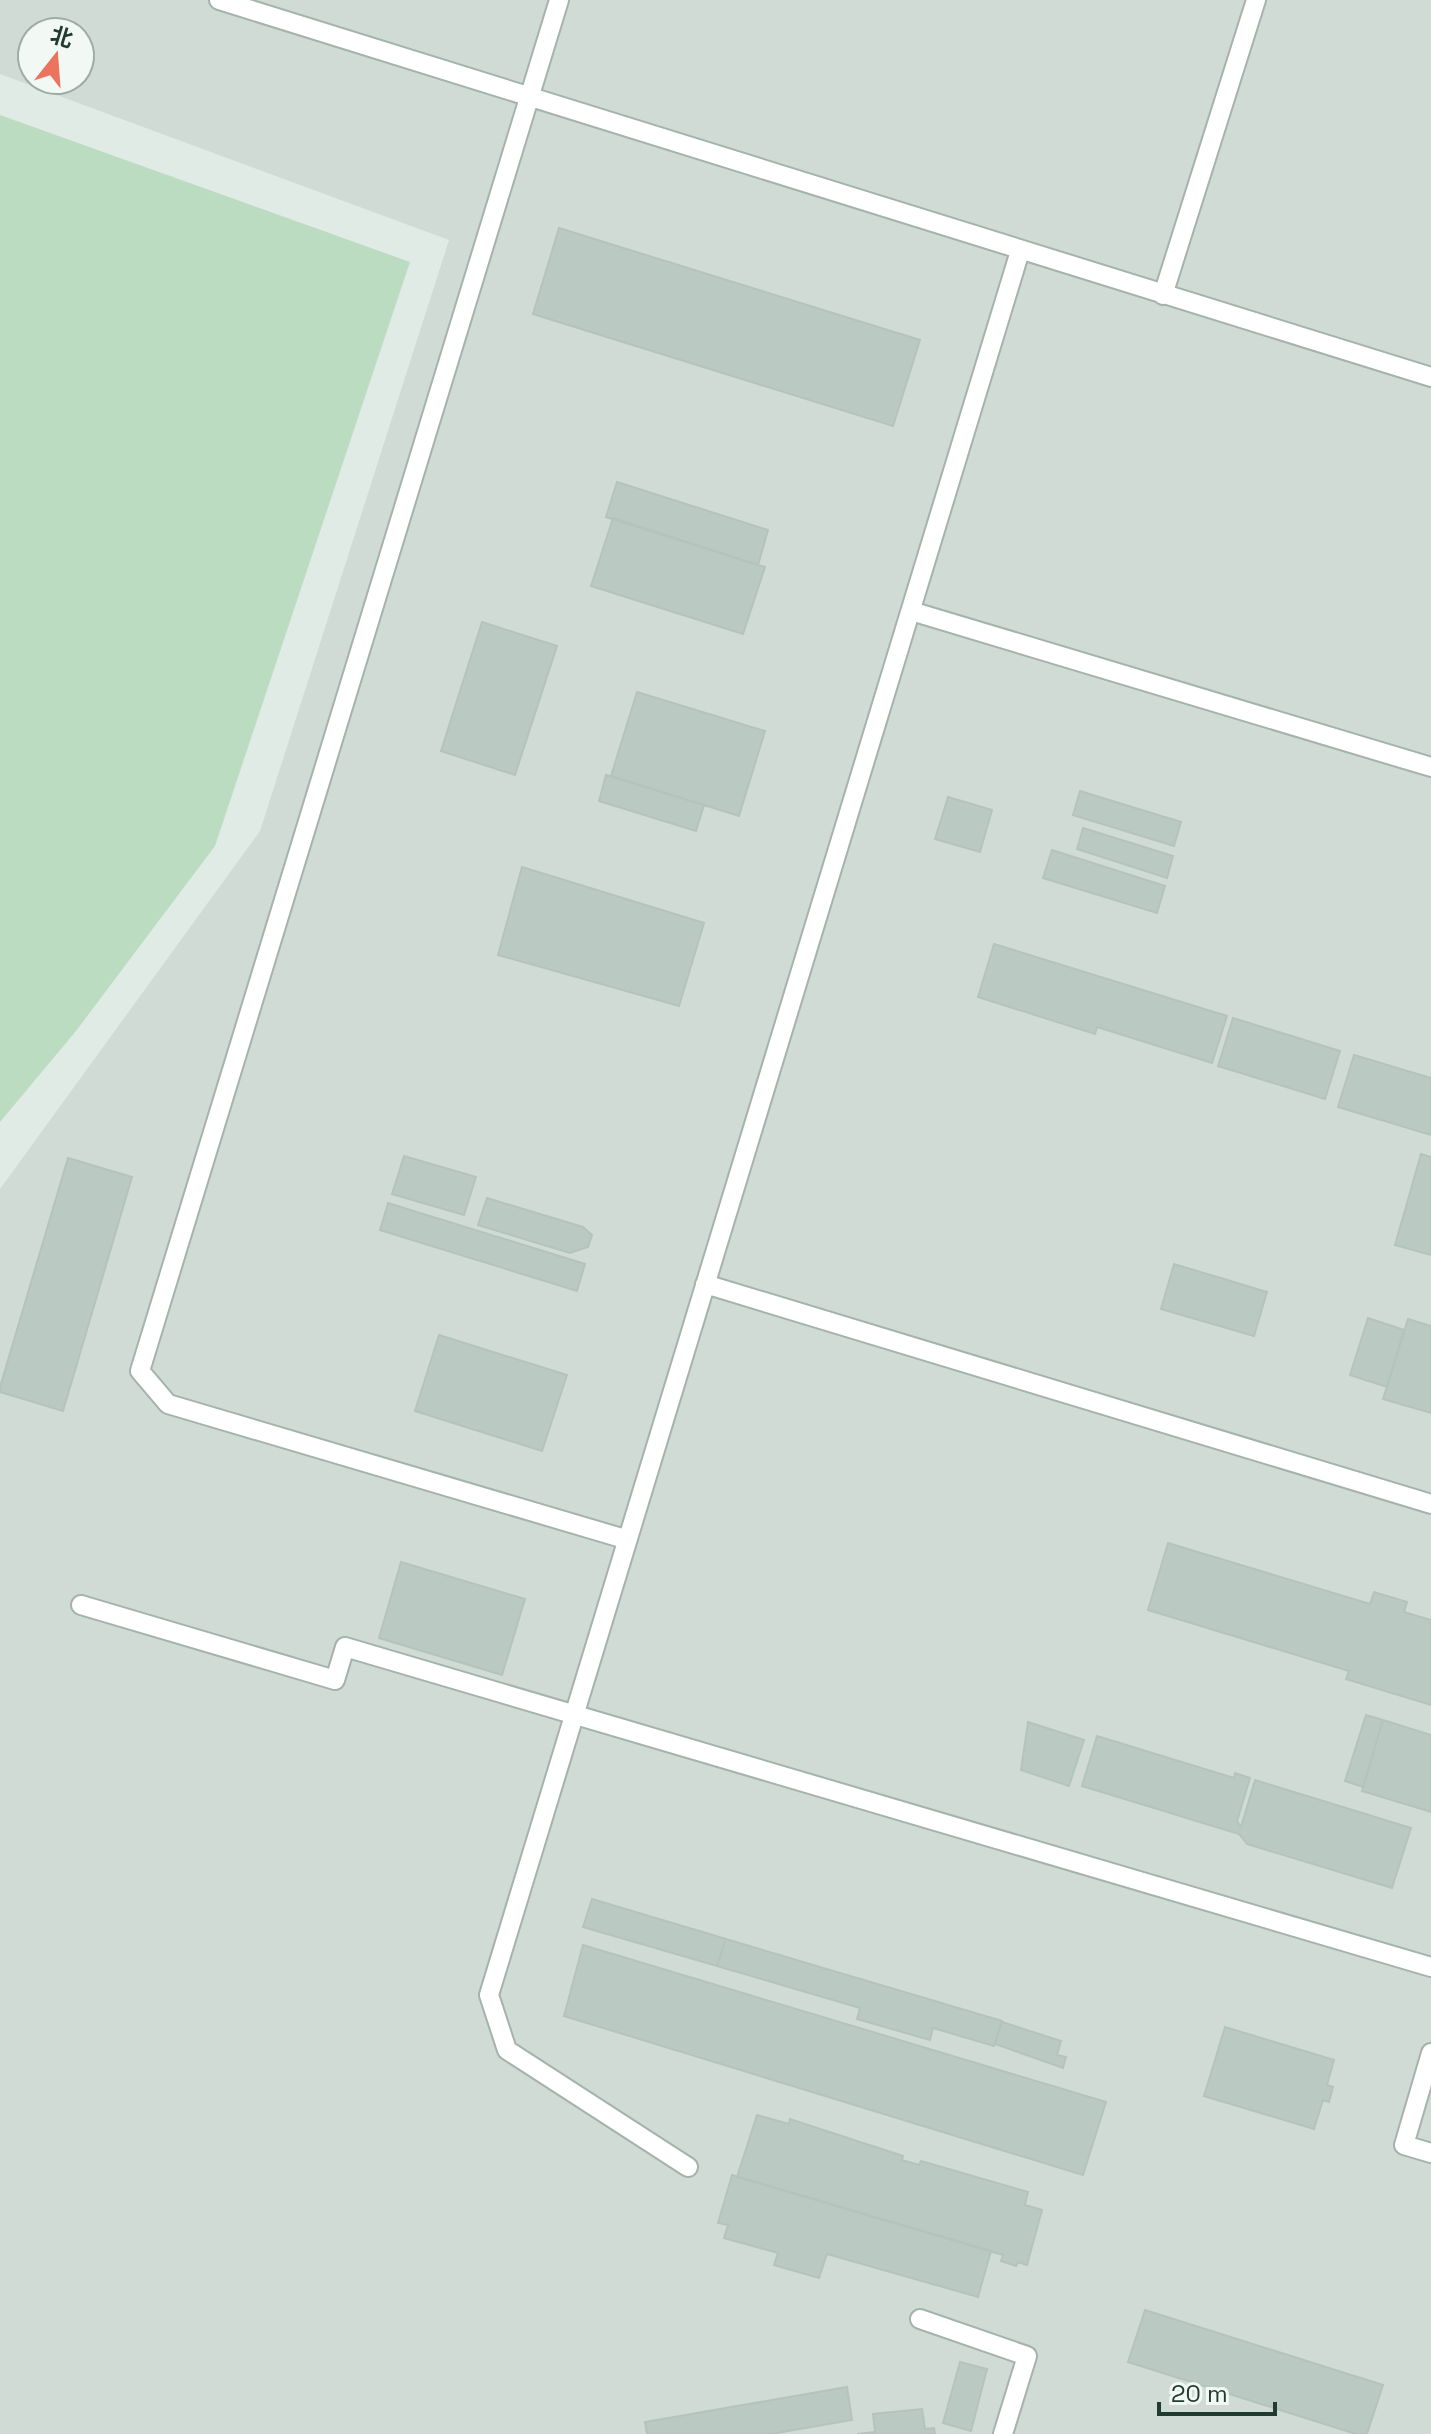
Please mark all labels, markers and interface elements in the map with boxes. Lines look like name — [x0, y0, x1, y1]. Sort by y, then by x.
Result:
north arrow — [16, 16, 96, 96]
text: 北 — [47, 20, 76, 53]
scale bar — [1159, 2366, 1275, 2416]
text: 20 m — [1171, 2378, 1228, 2409]

